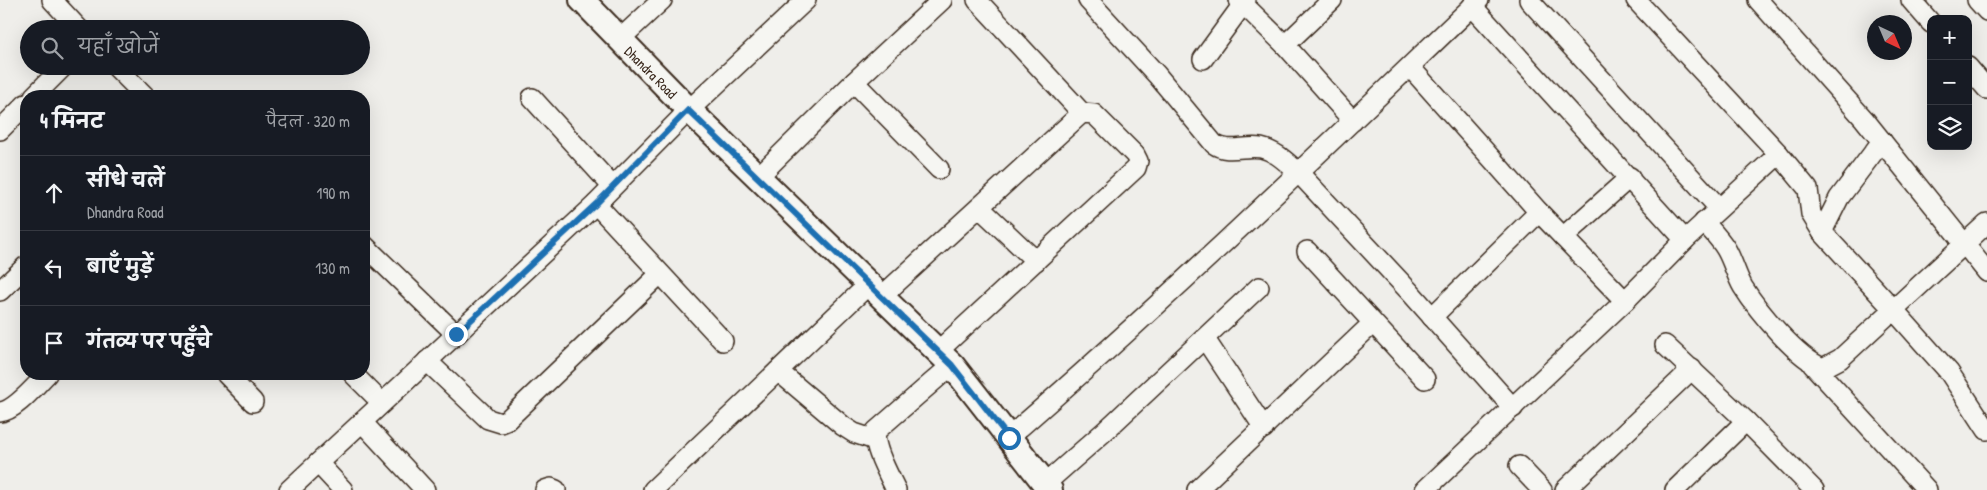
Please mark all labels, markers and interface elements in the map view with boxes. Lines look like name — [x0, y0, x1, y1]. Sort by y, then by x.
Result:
north arrow — [1867, 15, 1912, 60]
map controls — [1927, 15, 1972, 150]
button: + — [1927, 15, 1972, 60]
search box — [20, 20, 370, 75]
text: यहाँ खोजें — [78, 33, 159, 59]
icon: search — [38, 34, 66, 62]
street label: Dhandra Road — [621, 42, 682, 103]
button: − — [1927, 60, 1972, 105]
button: layers — [1927, 105, 1972, 150]
text: 4 मिनट — [40, 106, 104, 135]
text: पैदल · 320 m — [266, 110, 350, 132]
text: सीधे चलें — [87, 167, 164, 193]
icon: ahead — [40, 179, 68, 207]
text: 190 m — [317, 182, 350, 204]
text: Dhandra Road — [87, 201, 163, 223]
text: बाएँ मुड़ें — [87, 253, 153, 279]
icon: left — [40, 254, 68, 282]
text: 130 m — [315, 257, 350, 279]
route end — [445, 323, 468, 346]
text: गंतव्य पर पहुँचे — [87, 328, 211, 354]
icon: arrive — [40, 329, 68, 357]
route start — [998, 427, 1021, 450]

